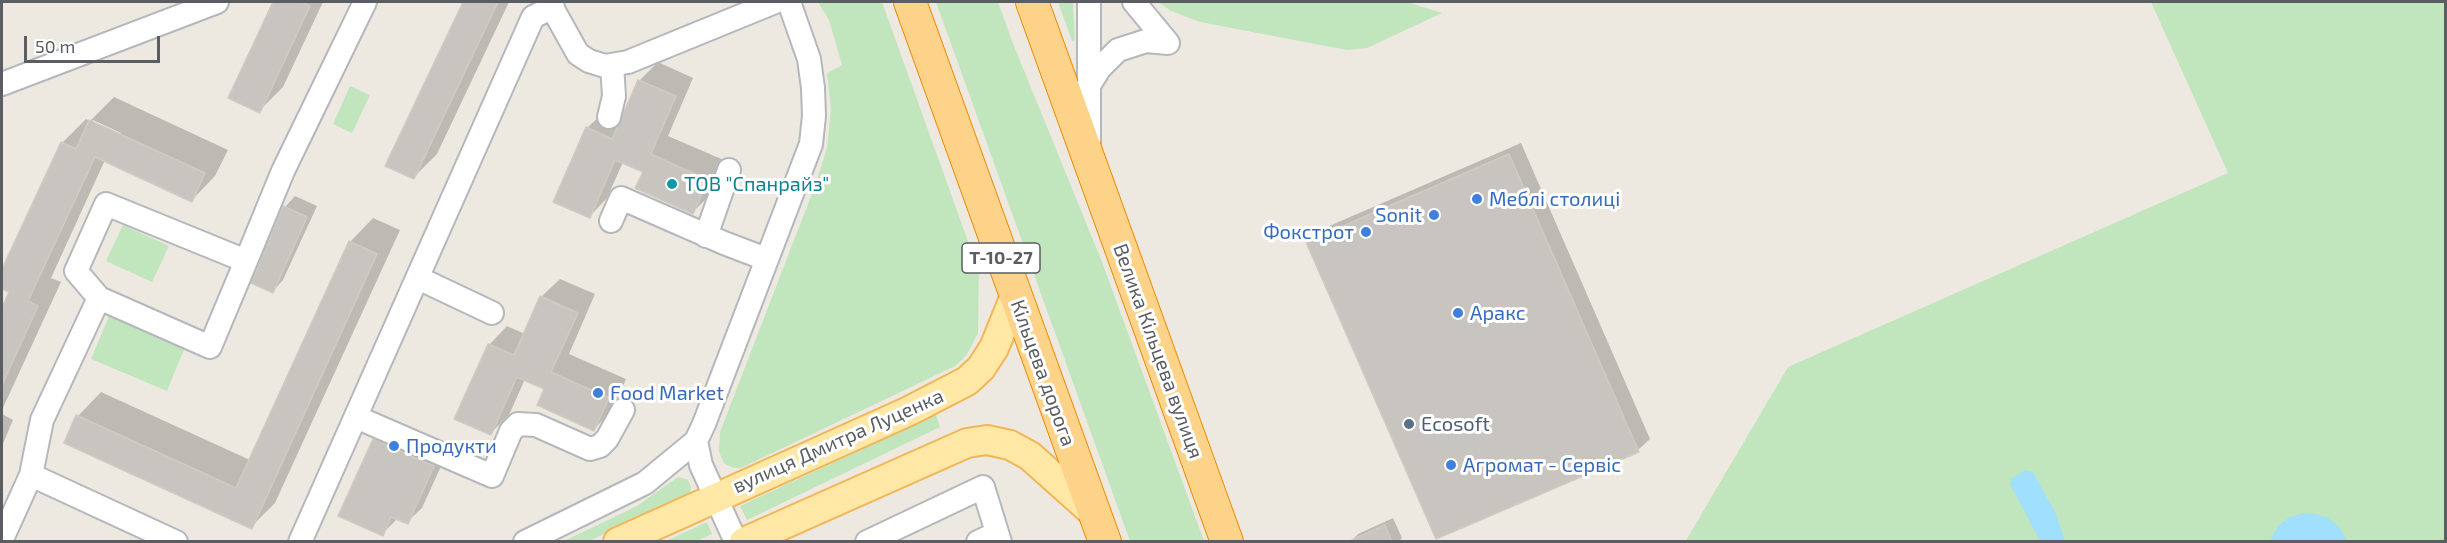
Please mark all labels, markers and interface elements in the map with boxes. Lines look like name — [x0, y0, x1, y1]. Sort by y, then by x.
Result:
scale bar — [27, 24, 164, 62]
text: 50 m — [35, 35, 75, 57]
place label: ТОВ "Спанрайз" — [684, 172, 829, 196]
marker: ТОВ "Спанрайз" — [665, 177, 679, 191]
place label: Меблі столиці — [1489, 187, 1620, 211]
marker: Меблі столиці — [1470, 192, 1484, 206]
place label: Sonit — [1375, 203, 1422, 227]
marker: Sonit — [1427, 208, 1441, 222]
place label: Фокстрот — [1263, 220, 1354, 244]
marker: Фокстрот — [1359, 225, 1373, 239]
street label: Велика Кільцева вулиця — [1108, 240, 1208, 462]
road number: Т-10-27 — [962, 243, 1040, 273]
street label: Кільцева дорога — [1005, 296, 1081, 450]
place label: Аракс — [1470, 301, 1526, 325]
marker: Аракс — [1451, 306, 1465, 320]
place label: Food Market — [610, 381, 724, 405]
street label: вулиця Дмитра Луценка — [729, 384, 947, 498]
marker: Food Market — [591, 386, 605, 400]
place label: Ecosoft — [1421, 412, 1490, 436]
marker: Ecosoft — [1402, 417, 1416, 431]
place label: Продукти — [406, 434, 497, 458]
marker: Продукти — [387, 439, 401, 453]
place label: Агромат - Сервіс — [1463, 453, 1621, 477]
marker: Агромат - Сервіс — [1444, 458, 1458, 472]

